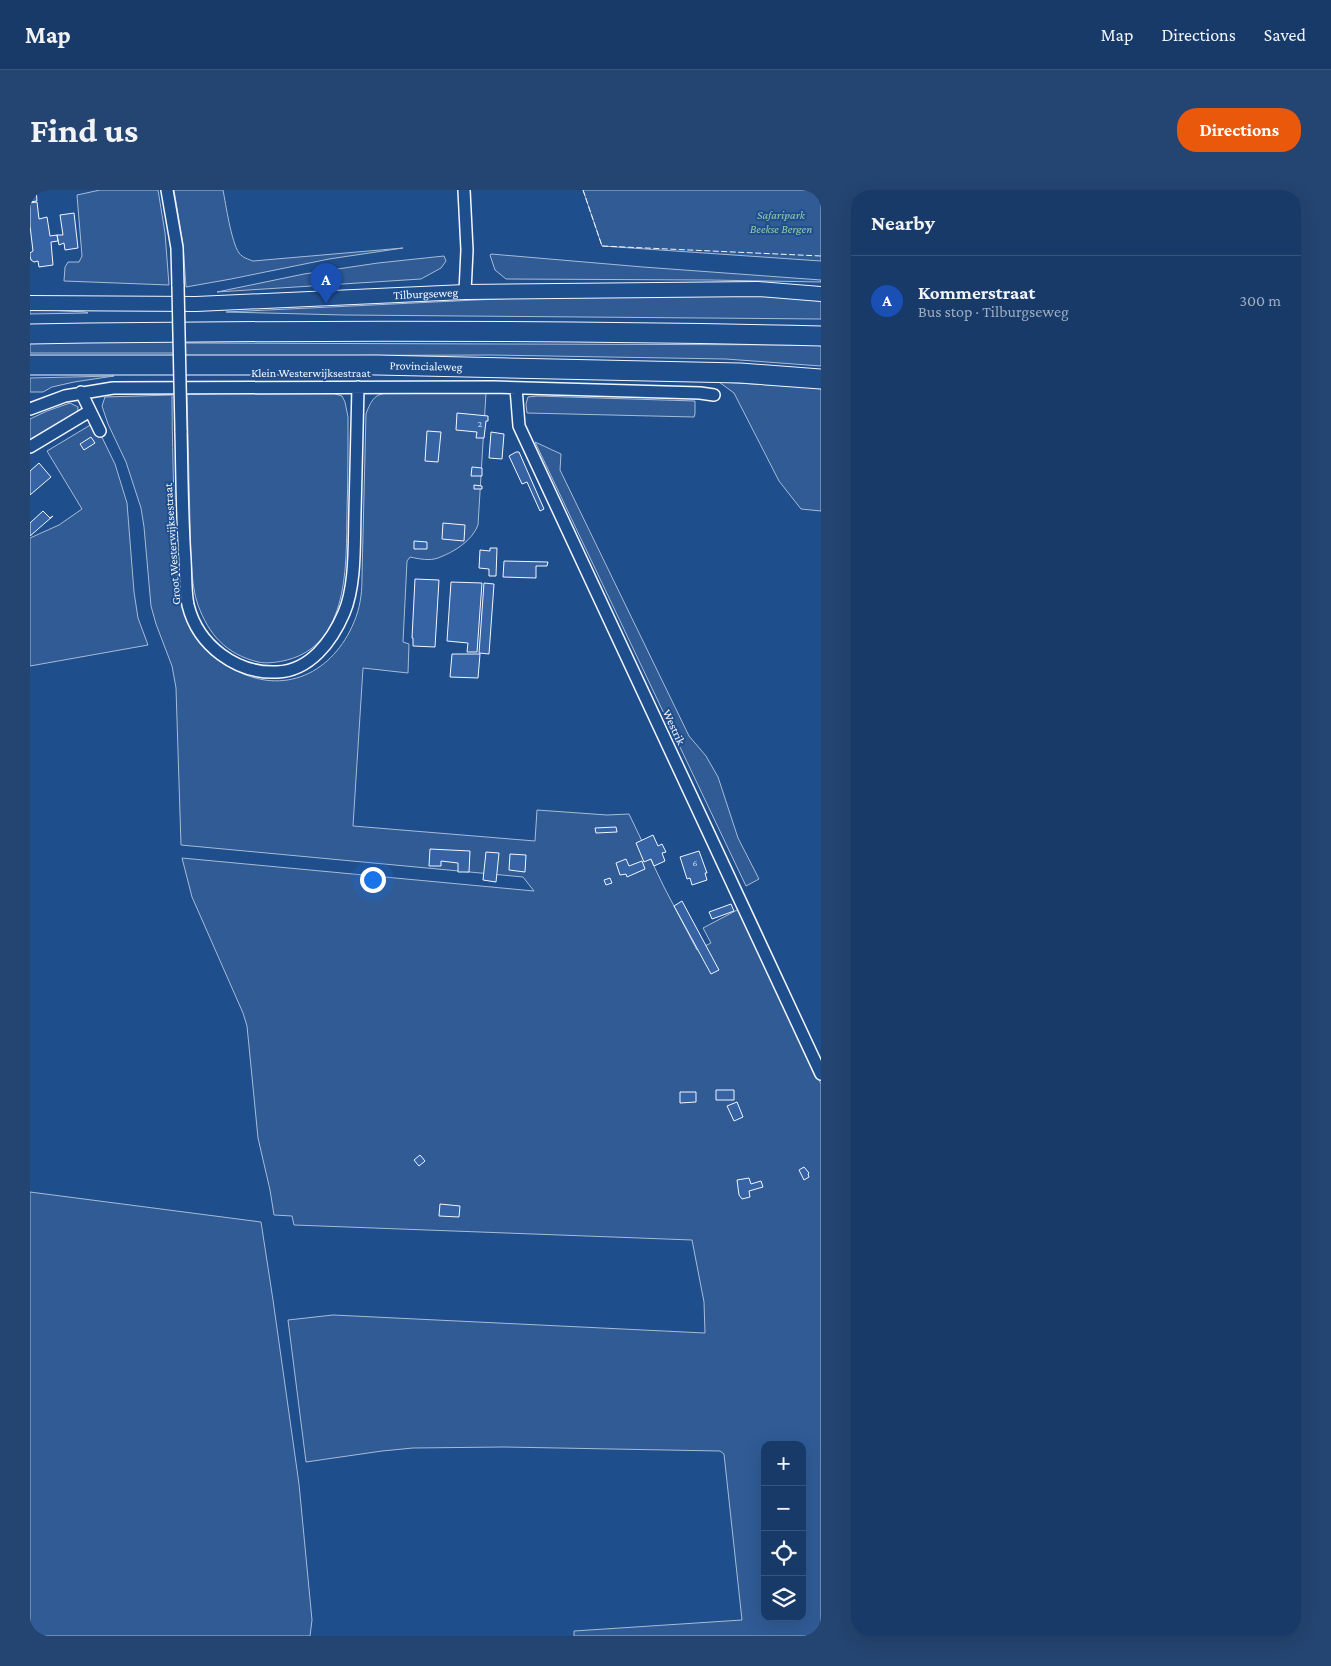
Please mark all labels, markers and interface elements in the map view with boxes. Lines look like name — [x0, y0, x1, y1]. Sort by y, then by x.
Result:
text: Map — [25, 21, 71, 48]
text: Map — [1101, 25, 1133, 45]
text: Directions — [1161, 25, 1236, 45]
text: Saved — [1264, 25, 1306, 45]
button: Directions — [1177, 108, 1301, 152]
text: Find us — [30, 111, 138, 150]
park label: Safaripark Beekse Bergen — [750, 208, 812, 236]
text: Nearby — [871, 211, 935, 235]
pin: A — [310, 263, 342, 304]
text: Kommerstraat — [918, 282, 1035, 303]
street label: Tilburgseweg — [393, 285, 459, 302]
text: A — [882, 292, 892, 309]
text: 300 m — [1239, 292, 1281, 309]
text: Bus stop · Tilburgseweg — [918, 303, 1069, 320]
street label: Provincialeweg — [389, 358, 463, 374]
street label: Klein Westerwijksestraat — [251, 366, 372, 380]
house number: 2 — [478, 418, 483, 429]
street label: Groot Westerwijksestraat — [161, 482, 183, 605]
street label: Westrik — [660, 707, 688, 747]
house number: 6 — [692, 857, 698, 868]
your location — [360, 867, 386, 893]
map controls — [761, 1441, 806, 1621]
button: + — [761, 1441, 806, 1486]
button: − — [761, 1486, 806, 1531]
button: locate — [761, 1531, 806, 1576]
button: layers — [761, 1576, 806, 1621]

